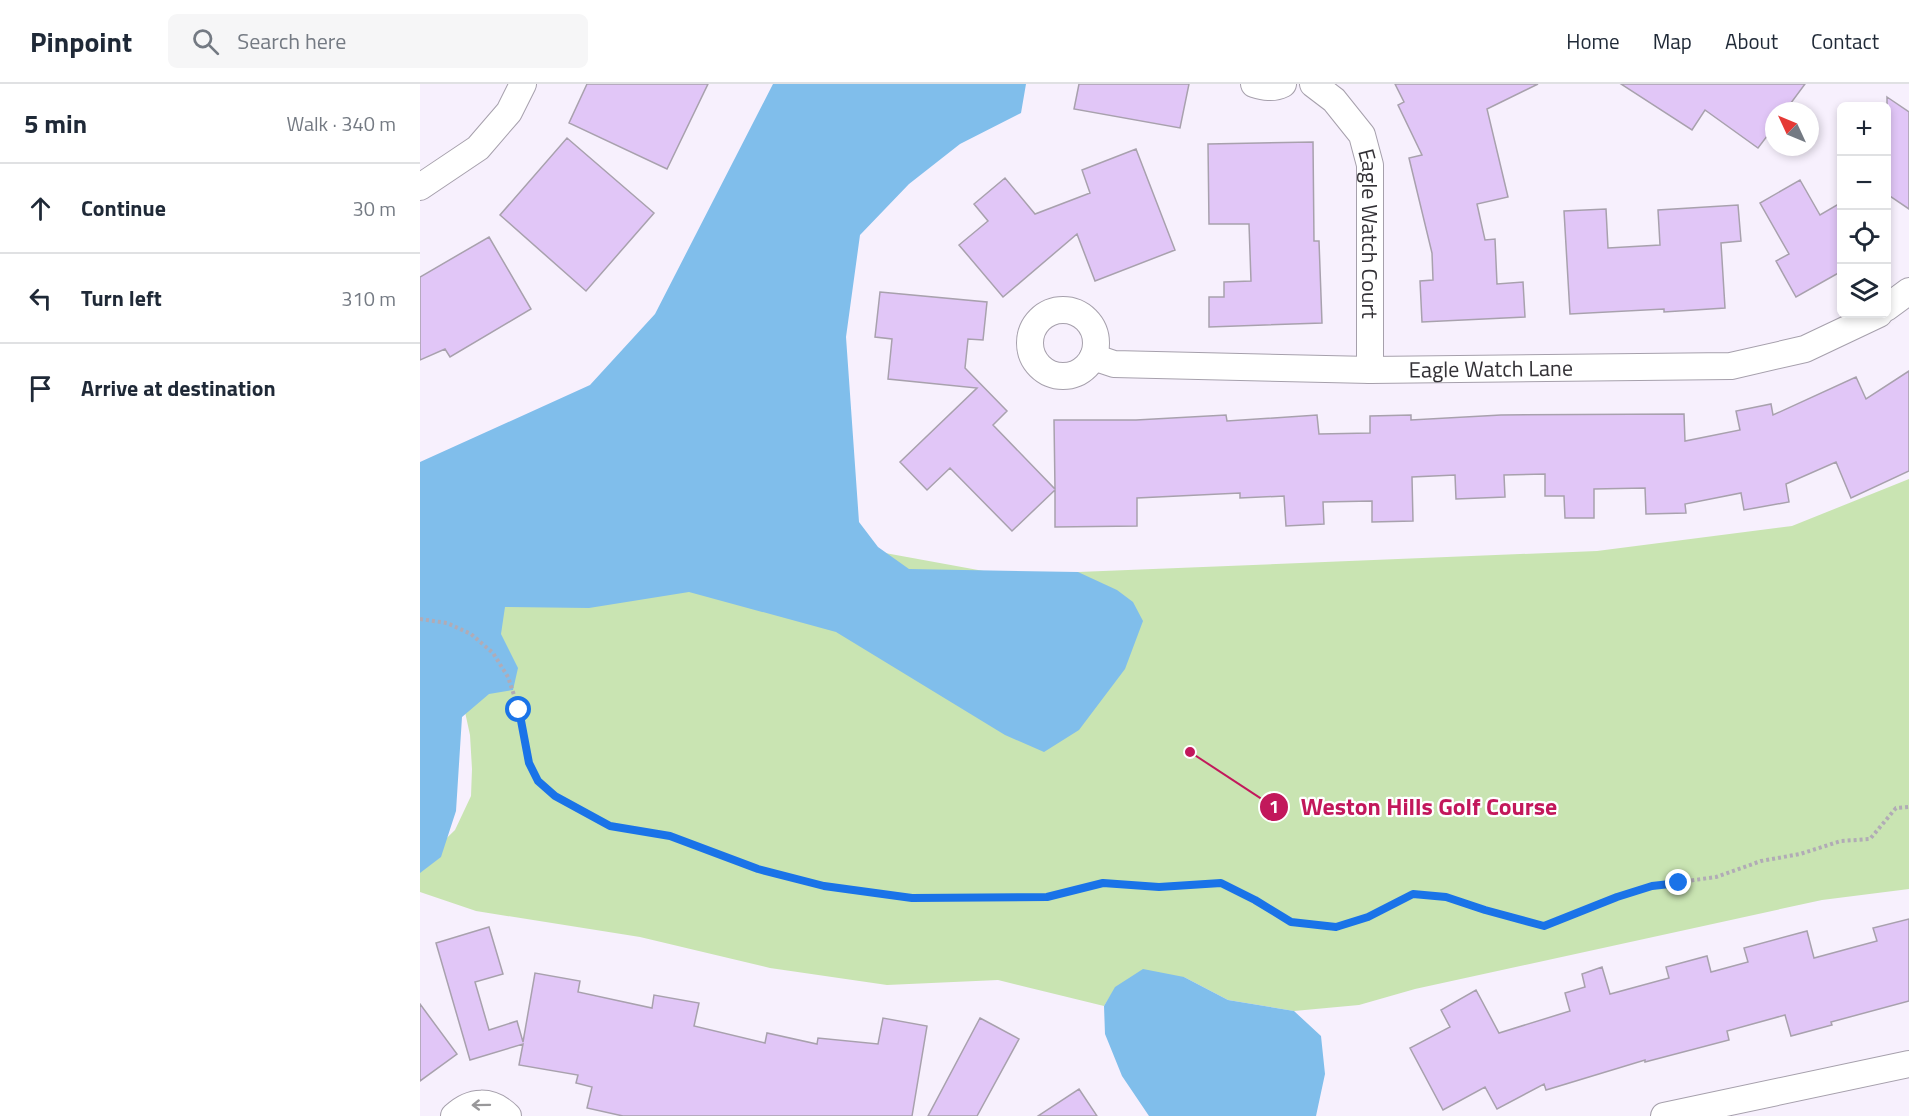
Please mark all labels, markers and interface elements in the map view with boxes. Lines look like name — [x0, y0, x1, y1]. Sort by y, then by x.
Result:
search box — [168, 14, 588, 68]
text: Pinpoint — [30, 20, 132, 63]
text: Search here — [237, 24, 346, 58]
icon: search — [189, 25, 222, 58]
text: Home — [1566, 25, 1620, 57]
text: Map — [1653, 25, 1692, 57]
text: About — [1725, 25, 1778, 57]
text: Contact — [1811, 25, 1879, 57]
north arrow — [1765, 102, 1819, 156]
map controls — [1837, 102, 1891, 318]
button: + — [1837, 102, 1891, 156]
text: 5 min — [24, 104, 87, 143]
text: Walk · 340 m — [287, 108, 396, 139]
street label: Eagle Watch Court — [1349, 145, 1387, 319]
button: − — [1837, 156, 1891, 210]
text: Continue — [81, 191, 166, 225]
icon: ahead — [24, 192, 57, 225]
text: 30 m — [352, 193, 396, 224]
button: locate — [1837, 210, 1891, 264]
button: layers — [1837, 264, 1891, 318]
text: Turn left — [81, 281, 162, 315]
icon: left — [24, 282, 57, 315]
text: 310 m — [341, 283, 396, 314]
street label: Eagle Watch Lane — [1408, 351, 1573, 387]
text: Arrive at destination — [81, 371, 276, 405]
icon: arrive — [24, 372, 57, 405]
route start — [505, 696, 531, 722]
callout: Weston Hills Golf Course — [1259, 786, 1570, 828]
text: Weston Hills Golf Course — [1301, 788, 1557, 824]
text: 1 — [1269, 793, 1279, 820]
route end — [1665, 869, 1691, 895]
one-way arrow — [472, 1099, 491, 1111]

